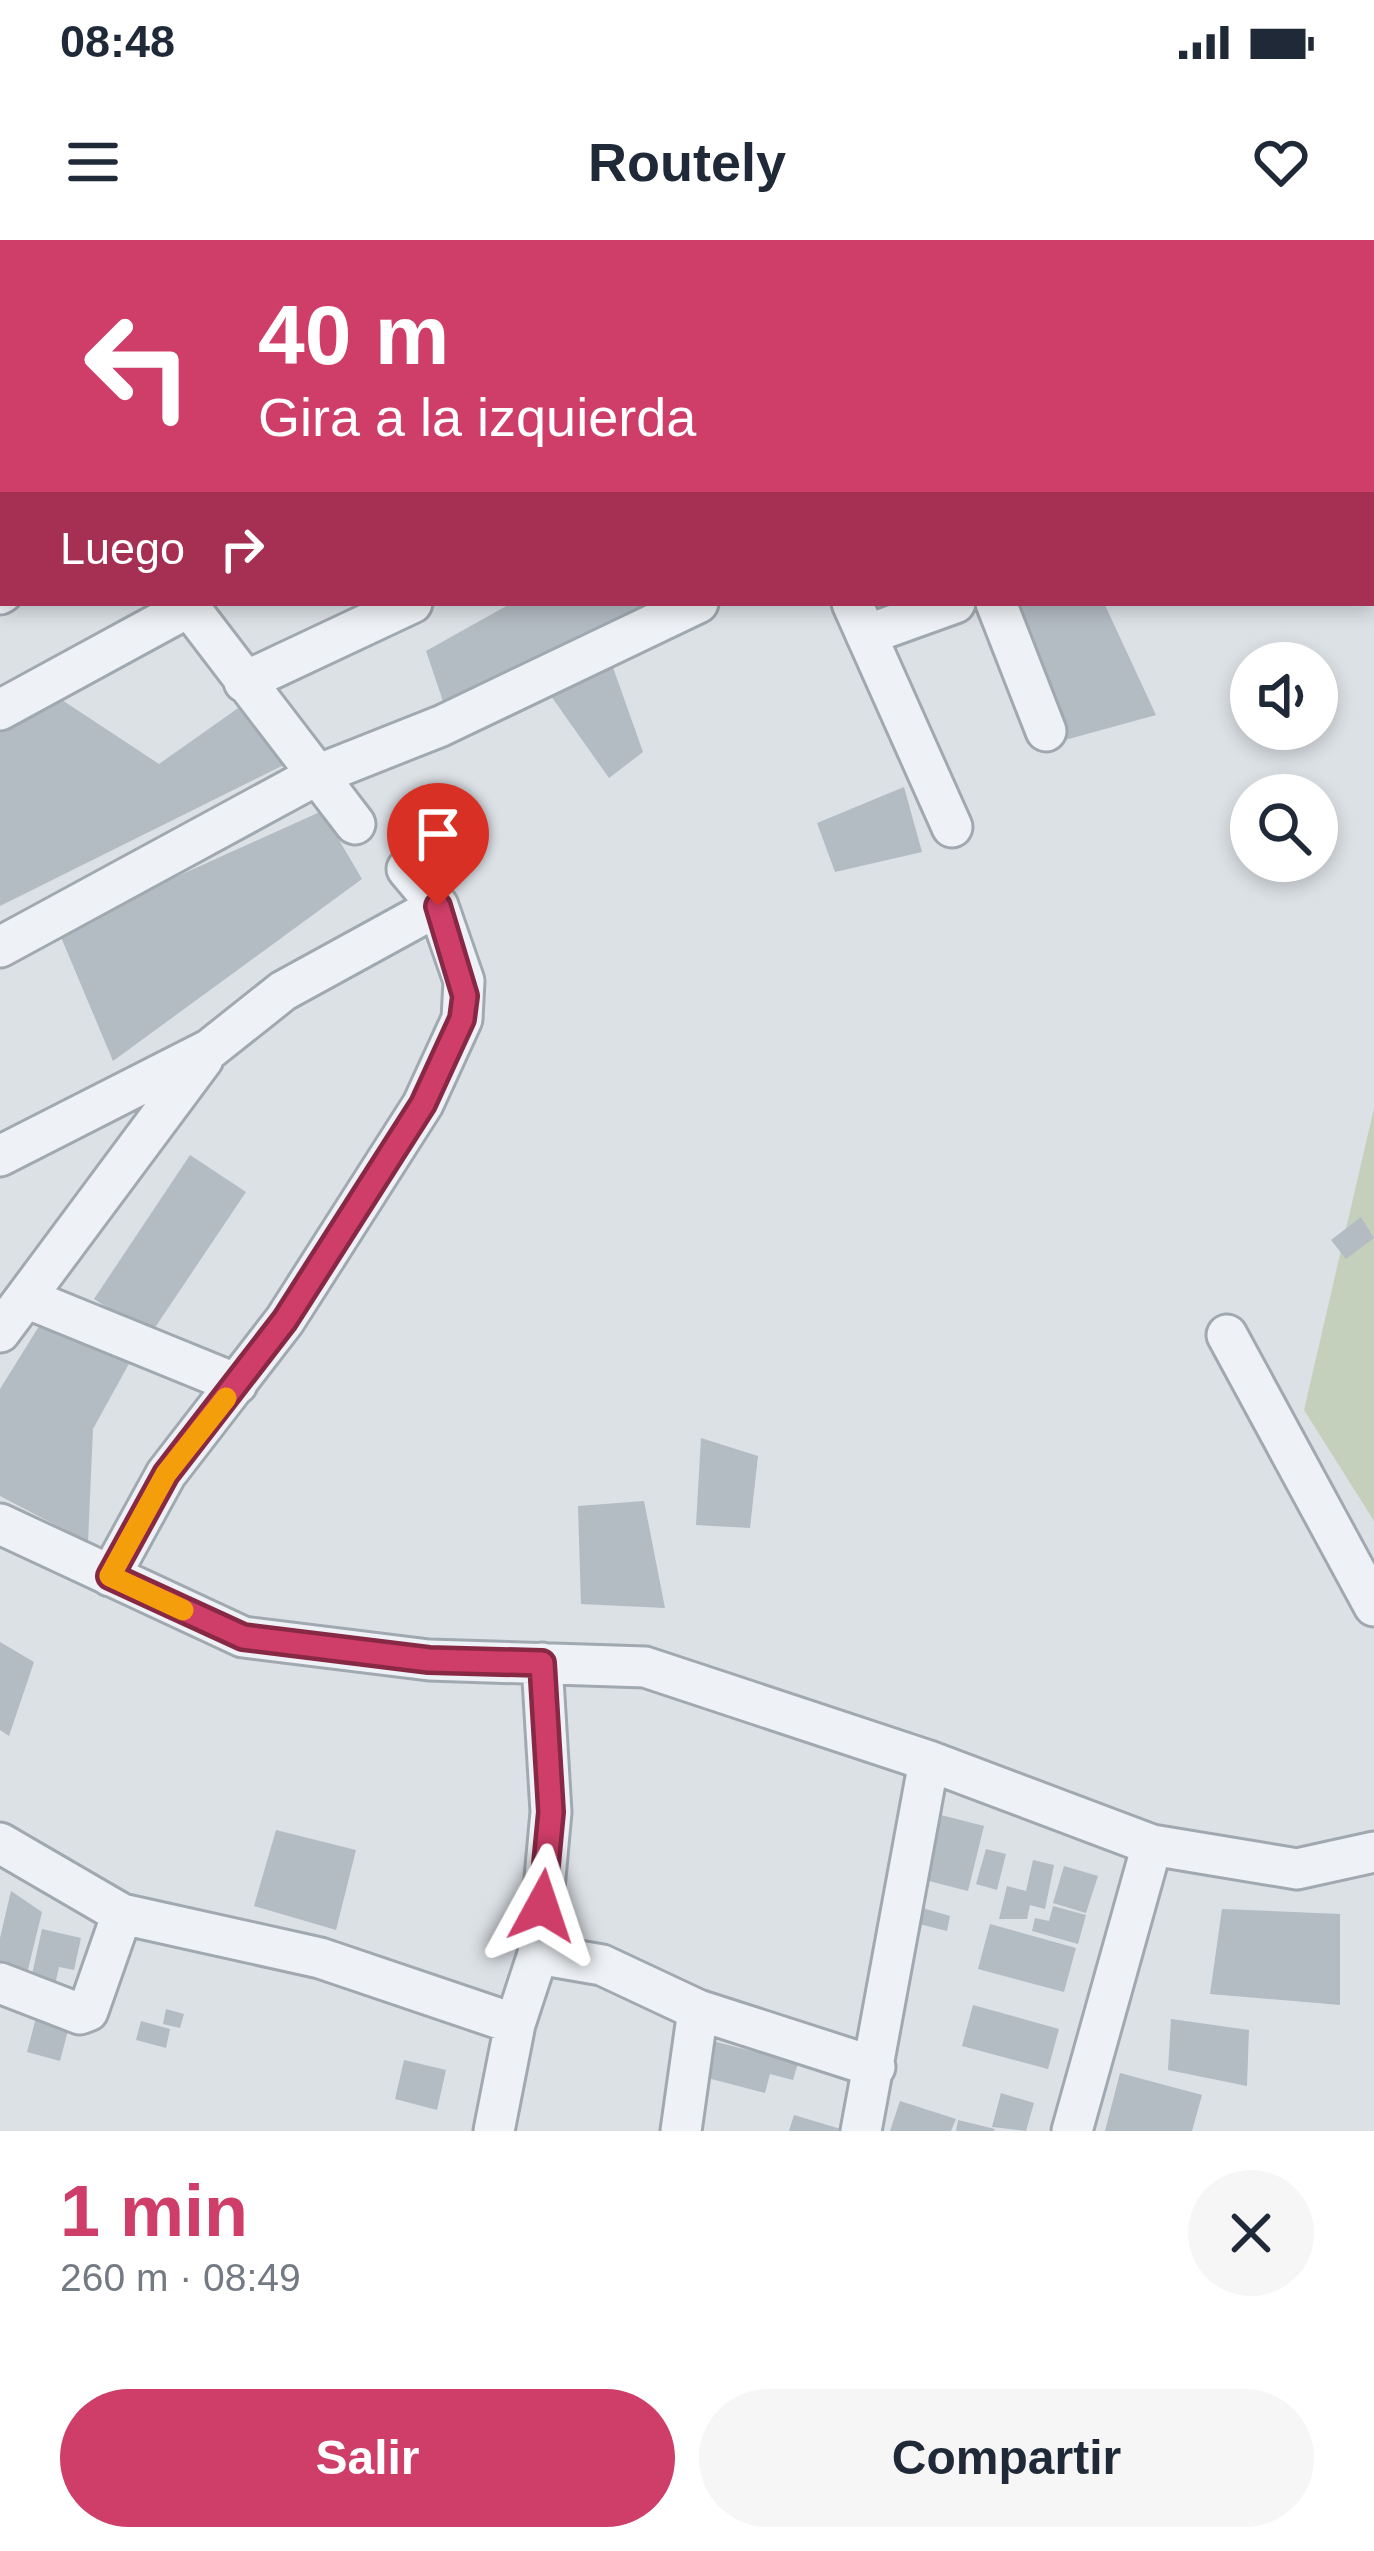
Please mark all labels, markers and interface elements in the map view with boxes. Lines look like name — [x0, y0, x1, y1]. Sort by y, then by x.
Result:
text: 08:48 — [60, 16, 175, 67]
icon: menu — [60, 129, 126, 195]
icon: heart — [1248, 129, 1314, 195]
text: Routely — [588, 132, 786, 192]
icon: left — [60, 288, 216, 444]
text: 40 m — [258, 288, 449, 382]
text: Gira a la izquierda — [258, 387, 696, 447]
icon: right — [209, 516, 275, 582]
text: Luego — [60, 523, 185, 574]
map controls — [1230, 642, 1338, 882]
button: sound — [1230, 642, 1338, 750]
button: search — [1230, 774, 1338, 882]
pin — [387, 783, 489, 906]
icon: arrive — [405, 801, 471, 867]
position arrow — [479, 1843, 605, 1969]
button: close — [1188, 2170, 1314, 2296]
text: 1 min — [60, 2171, 248, 2251]
text: 260 m · 08:49 — [60, 2256, 301, 2299]
button: Salir — [60, 2389, 675, 2527]
button: Compartir — [699, 2389, 1314, 2527]

